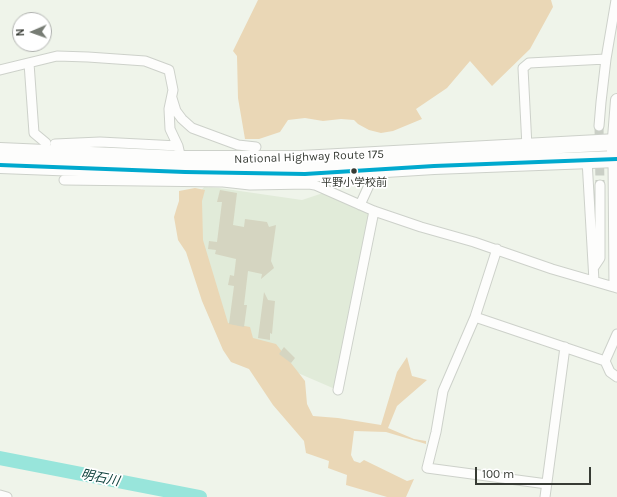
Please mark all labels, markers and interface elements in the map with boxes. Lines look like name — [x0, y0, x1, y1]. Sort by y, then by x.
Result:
north arrow — [12, 12, 52, 52]
text: N — [14, 28, 27, 37]
street label: National Highway Route 175 — [234, 147, 384, 167]
marker: 平野小学校前 — [349, 166, 359, 176]
place label: 平野小学校前 — [321, 176, 387, 190]
scale bar — [477, 459, 593, 485]
water label: 明石川 — [79, 467, 121, 489]
text: 100 m — [482, 467, 514, 481]

